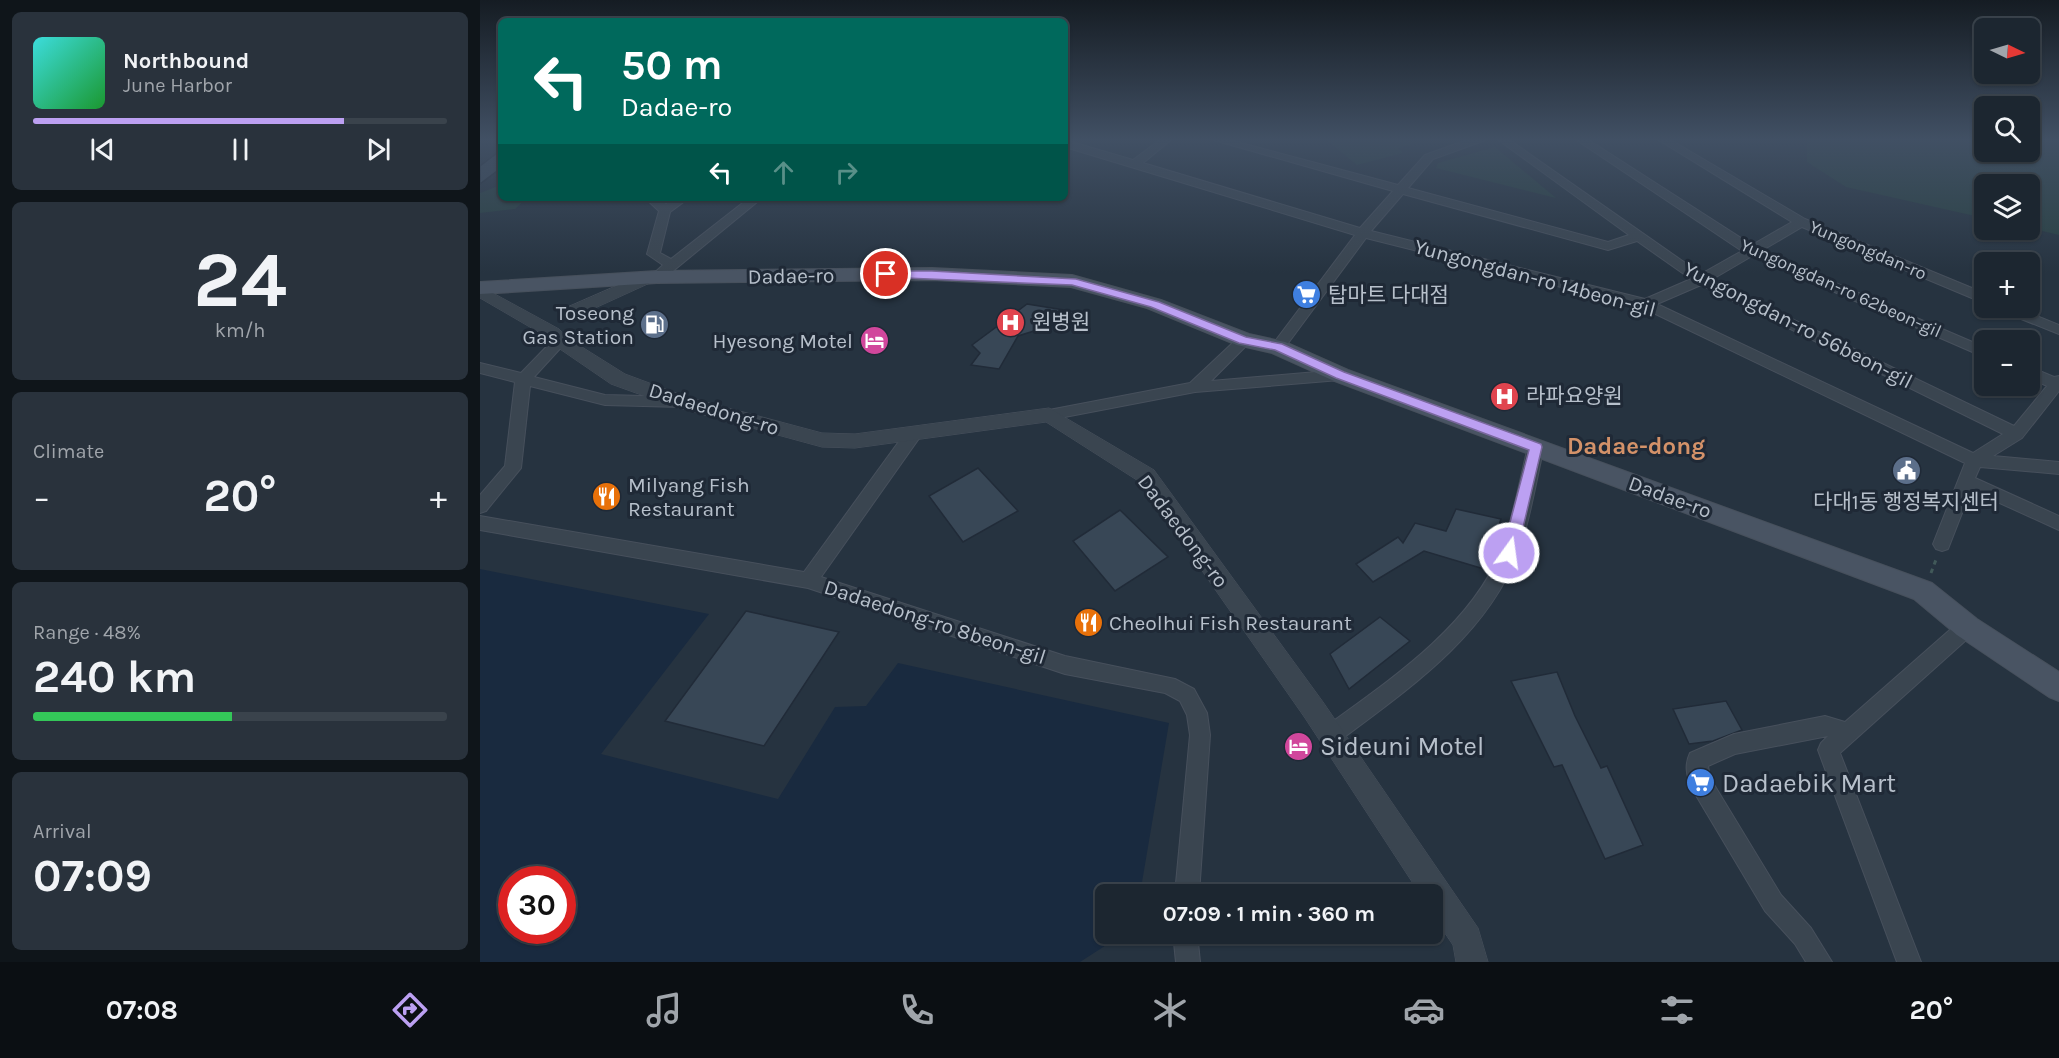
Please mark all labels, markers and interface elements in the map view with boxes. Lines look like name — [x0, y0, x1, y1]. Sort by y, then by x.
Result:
north arrow — [1974, 18, 2040, 84]
map controls — [1974, 18, 2040, 396]
text: 50 m — [621, 40, 723, 90]
icon: left — [522, 42, 600, 120]
text: Northbound — [123, 48, 249, 74]
text: June Harbor — [123, 74, 232, 97]
text: Dadae-ro — [621, 91, 732, 123]
button: search — [1974, 96, 2040, 162]
icon: previous — [86, 133, 119, 166]
icon: pause — [224, 133, 257, 166]
icon: next — [362, 133, 395, 166]
icon: left — [704, 156, 737, 189]
icon: ahead — [767, 156, 800, 189]
icon: right — [830, 156, 863, 189]
button: layers — [1974, 174, 2040, 240]
street label: Yungongdan-ro — [1806, 215, 1930, 285]
text: 24 — [193, 234, 287, 326]
street label: Yungongdan-ro 14beon-gil — [1412, 234, 1658, 322]
street label: Yungongdan-ro 62beon-gil — [1737, 234, 1945, 342]
pin — [860, 248, 911, 299]
button: + — [1974, 252, 2040, 318]
icon: arrive — [869, 257, 902, 290]
street label: Yungongdan-ro 56beon-gil — [1679, 257, 1917, 393]
street label: Dadae-ro — [748, 263, 834, 289]
supermarket icon: 탑마트 다대점 — [1291, 279, 1323, 311]
place label: 탑마트 다대점 — [1328, 283, 1449, 307]
place label: Toseong Gas Station — [522, 301, 634, 349]
hospital icon: 원병원 — [995, 306, 1027, 338]
fuel station icon: Toseong Gas Station — [639, 309, 671, 341]
place label: 원병원 — [1032, 310, 1090, 334]
text: km/h — [215, 319, 265, 342]
hotel icon: Hyesong Motel — [858, 325, 890, 357]
place label: Hyesong Motel — [713, 329, 853, 353]
button: − — [1974, 330, 2040, 396]
street label: Dadaedong-ro — [646, 378, 782, 440]
hospital icon: 라파요양원 — [1489, 380, 1521, 412]
place label: 라파요양원 — [1526, 384, 1623, 408]
district label: Dadae-dong — [1567, 432, 1705, 460]
text: Climate — [33, 440, 104, 463]
public building icon: 다대1동 행정복지센터 — [1890, 455, 1922, 487]
text: 20° — [203, 470, 277, 522]
street label: Dadaedong-ro — [1133, 470, 1233, 592]
street label: Dadae-ro — [1625, 471, 1715, 523]
place label: Milyang Fish Restaurant — [628, 473, 750, 521]
text: − — [33, 478, 50, 516]
text: + — [430, 478, 447, 516]
restaurant icon: Milyang Fish Restaurant — [591, 481, 623, 513]
place label: 다대1동 행정복지센터 — [1813, 490, 1999, 514]
position arrow — [1477, 521, 1541, 585]
street label: Dadaedong-ro 8beon-gil — [821, 575, 1049, 669]
restaurant icon: Cheolhui Fish Restaurant — [1072, 607, 1104, 639]
place label: Cheolhui Fish Restaurant — [1109, 611, 1352, 635]
text: Range · 48% — [33, 621, 141, 644]
text: 240 km — [33, 651, 196, 703]
hotel icon: Sideuni Motel — [1283, 730, 1315, 762]
place label: Sideuni Motel — [1320, 731, 1484, 762]
supermarket icon: Dadaebik Mart — [1685, 767, 1717, 799]
place label: Dadaebik Mart — [1722, 768, 1896, 799]
text: Arrival — [33, 820, 92, 843]
text: 07:09 — [33, 850, 152, 902]
speed limit sign: 30 — [498, 866, 576, 944]
text: 07:09 · 1 min · 360 m — [1163, 901, 1375, 927]
icon: directions — [389, 989, 431, 1031]
icon: music — [643, 989, 685, 1031]
icon: phone — [896, 989, 938, 1031]
icon: climate — [1149, 989, 1191, 1031]
icon: car — [1403, 989, 1445, 1031]
icon: filters — [1656, 989, 1698, 1031]
text: 07:08 — [106, 994, 178, 1026]
text: 20° — [1909, 994, 1953, 1026]

